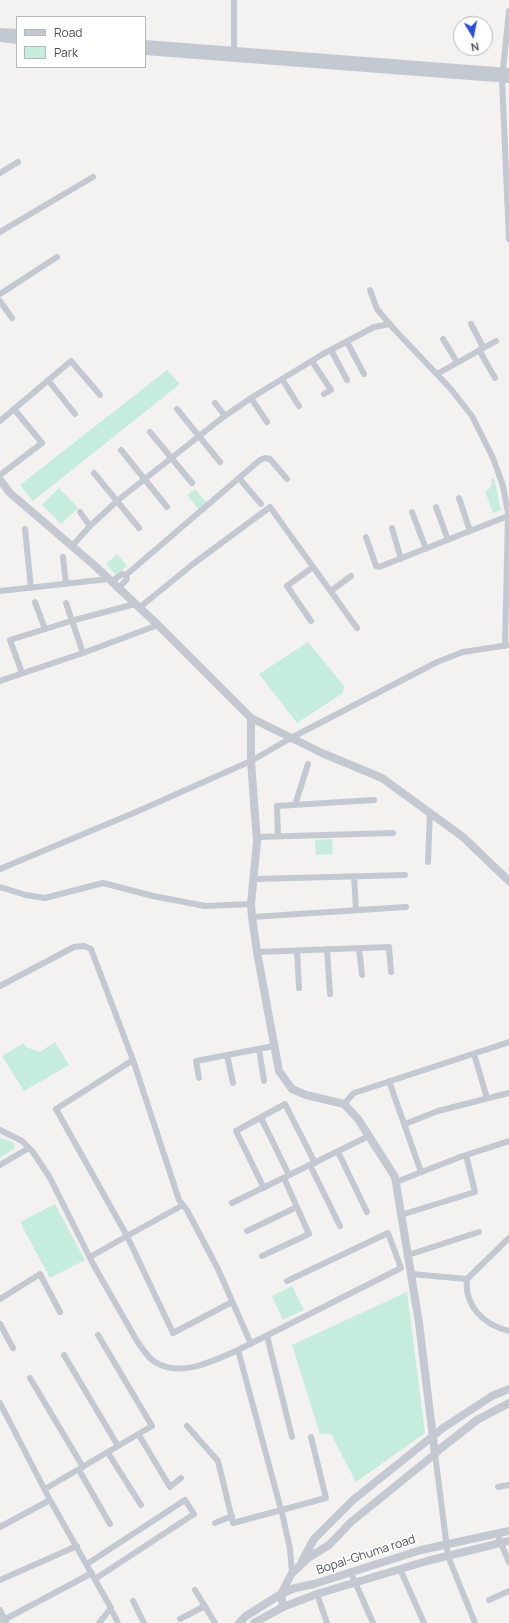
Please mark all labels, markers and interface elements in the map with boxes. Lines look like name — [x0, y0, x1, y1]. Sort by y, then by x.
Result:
legend — [16, 16, 146, 68]
north arrow — [453, 16, 493, 56]
text: Road — [54, 24, 82, 41]
text: N — [470, 39, 480, 55]
text: Park — [54, 44, 78, 61]
street label: Bopal-Ghuma road — [315, 1532, 417, 1578]

